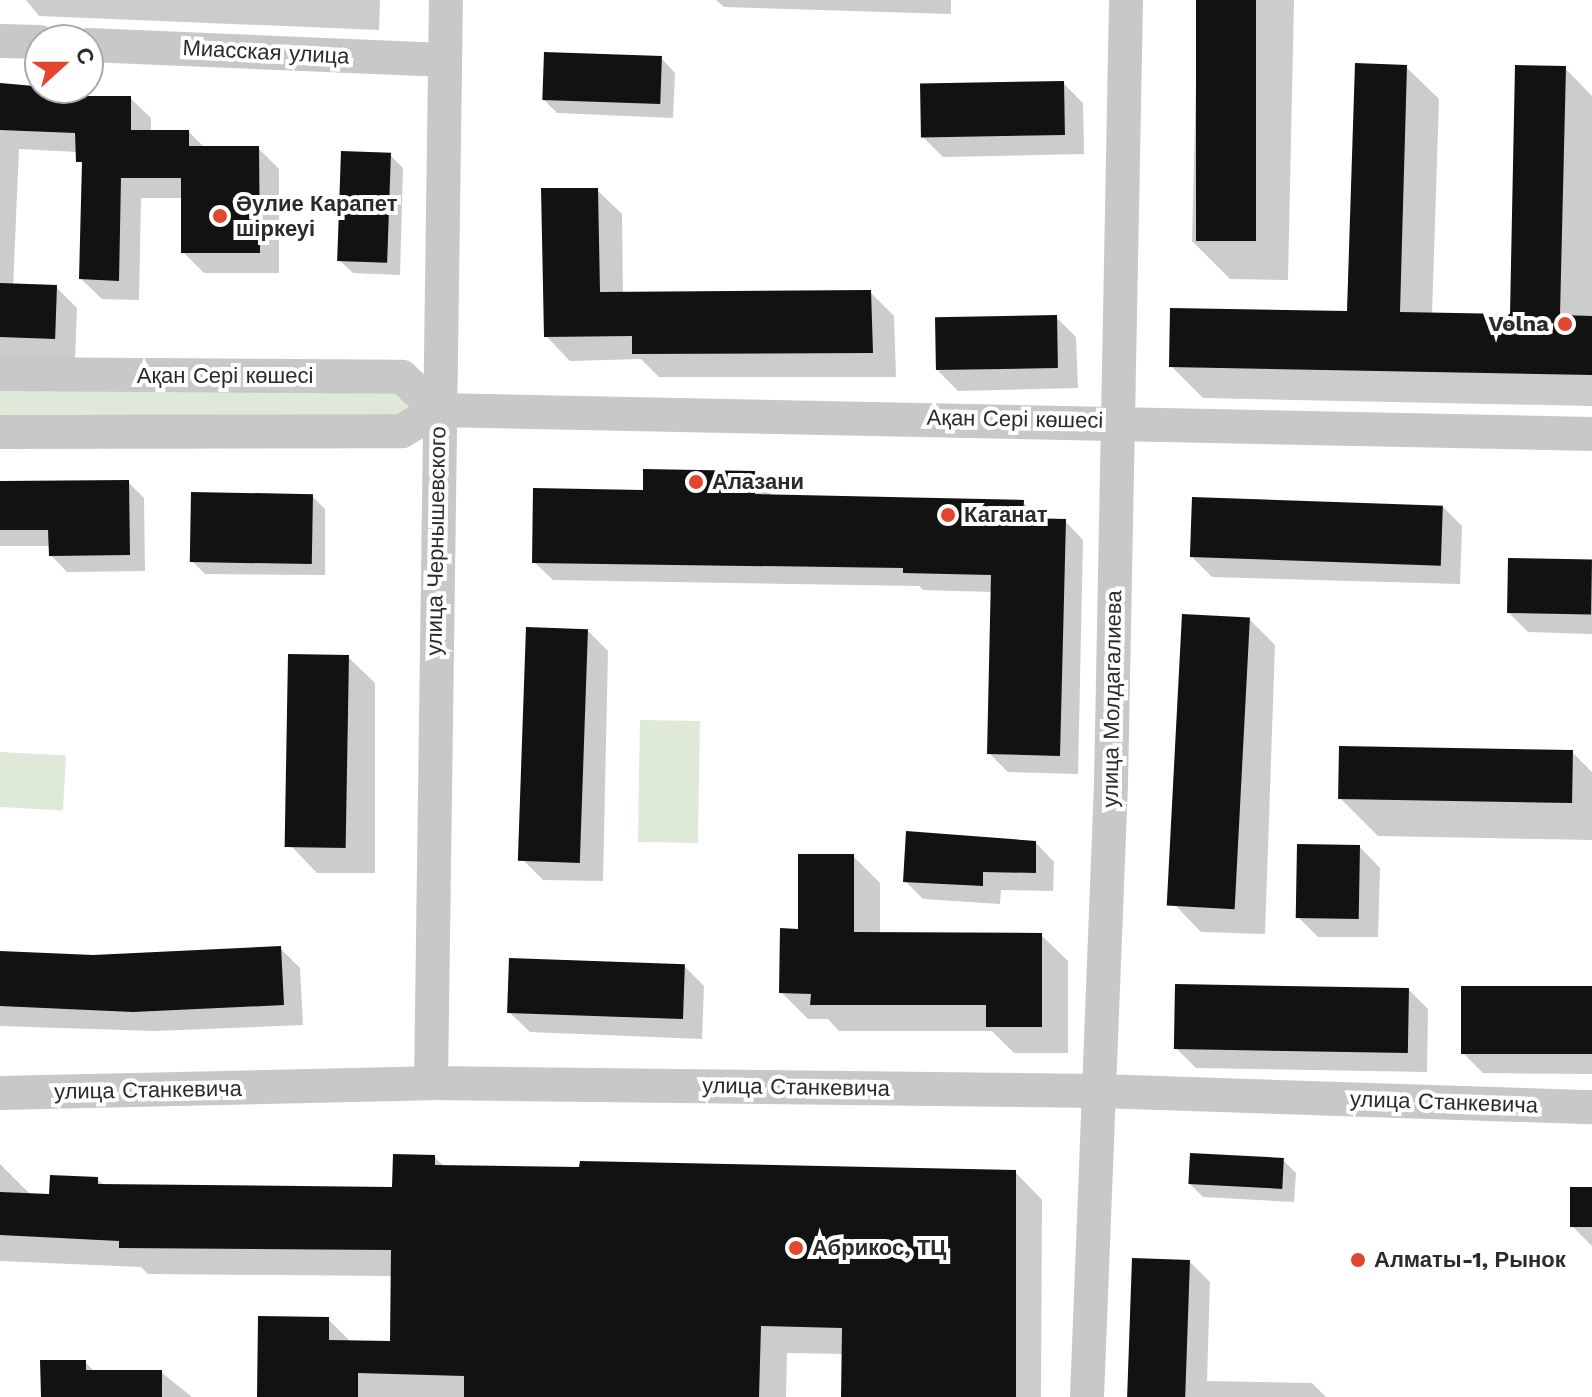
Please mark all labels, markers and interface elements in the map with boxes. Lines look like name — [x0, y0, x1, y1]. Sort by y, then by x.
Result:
north arrow — [24, 24, 104, 104]
street label: Миасская улица — [182, 34, 350, 70]
text: С — [70, 44, 100, 68]
place label: Әулие Карапет шіркеуі — [236, 190, 398, 242]
marker: Әулие Карапет шіркеуі — [211, 207, 229, 225]
place label: Volna — [1489, 311, 1549, 337]
marker: Volna — [1556, 315, 1574, 333]
street label: Ақан Сері көшесі — [137, 363, 313, 389]
street label: Ақан Сері көшесі — [926, 404, 1104, 434]
street label: улица Чернышевского — [421, 426, 451, 656]
place label: Алазани — [712, 469, 804, 495]
marker: Алазани — [687, 473, 705, 491]
place label: Каганат — [964, 502, 1048, 528]
marker: Каганат — [939, 506, 957, 524]
street label: улица Молдагалиева — [1097, 590, 1127, 808]
street label: улица Станкевича — [702, 1072, 890, 1102]
street label: улица Станкевича — [54, 1075, 242, 1105]
street label: улица Станкевича — [1350, 1086, 1538, 1118]
place label: Абрикос, ТЦ — [812, 1235, 946, 1261]
marker: Абрикос, ТЦ — [787, 1239, 805, 1257]
place label: Алматы-1, Рынок — [1374, 1247, 1566, 1273]
marker: Алматы-1, Рынок — [1349, 1251, 1367, 1269]

